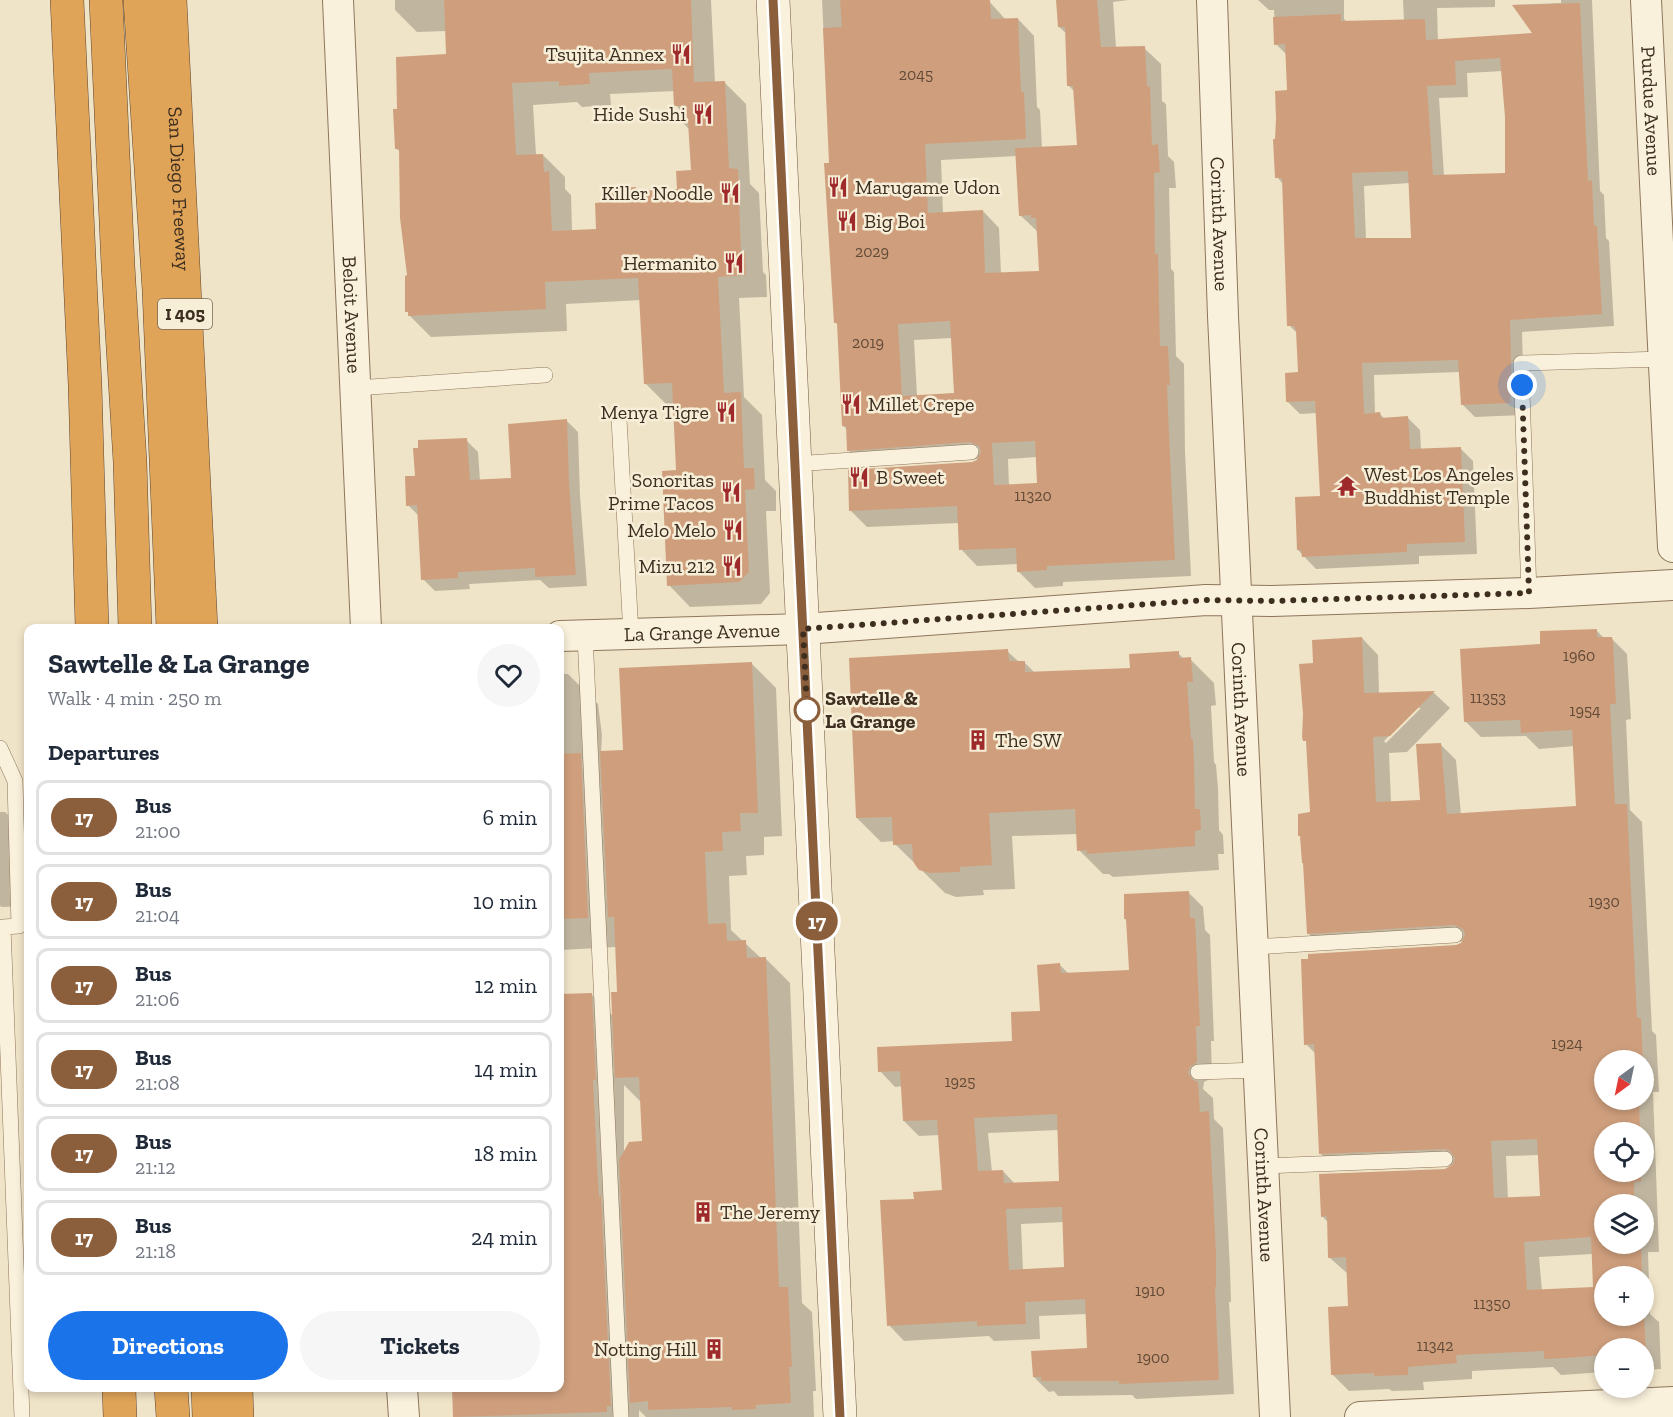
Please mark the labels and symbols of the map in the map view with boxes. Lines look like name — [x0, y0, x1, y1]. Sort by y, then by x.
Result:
place label: Tsujita Annex — [545, 42, 664, 66]
restaurant icon: Tsujita Annex — [669, 42, 693, 66]
street label: Purdue Avenue — [1636, 45, 1667, 176]
house number: 2045 — [899, 65, 933, 84]
place label: Hide Sushi — [593, 102, 686, 126]
restaurant icon: Hide Sushi — [691, 102, 715, 126]
street label: San Diego Freeway — [163, 106, 195, 272]
street label: Corinth Avenue — [1205, 156, 1234, 291]
restaurant icon: Marugame Udon — [826, 175, 850, 199]
place label: Marugame Udon — [855, 175, 1001, 199]
place label: Killer Noodle — [601, 181, 713, 205]
restaurant icon: Killer Noodle — [718, 181, 742, 205]
restaurant icon: Big Boi — [835, 209, 859, 233]
place label: Big Boi — [864, 209, 926, 233]
house number: 2029 — [855, 242, 889, 261]
place label: Hermanito — [623, 251, 717, 275]
restaurant icon: Hermanito — [722, 251, 746, 275]
street label: Beloit Avenue — [337, 255, 367, 374]
road number: I 405 — [158, 299, 212, 329]
house number: 2019 — [852, 333, 884, 352]
your location — [1507, 370, 1537, 400]
restaurant icon: Millet Crepe — [839, 392, 863, 416]
place label: Millet Crepe — [868, 392, 974, 416]
place label: Menya Tigre — [601, 400, 709, 424]
restaurant icon: Menya Tigre — [714, 400, 738, 424]
place label: West Los Angeles Buddhist Temple — [1364, 462, 1514, 509]
restaurant icon: B Sweet — [847, 465, 871, 489]
place label: B Sweet — [876, 465, 945, 489]
place label: Sonoritas Prime Tacos — [608, 468, 714, 515]
temple icon: West Los Angeles Buddhist Temple — [1335, 474, 1359, 498]
restaurant icon: Sonoritas Prime Tacos — [719, 480, 743, 504]
house number: 11320 — [1014, 486, 1052, 505]
place label: Melo Melo — [627, 518, 716, 542]
restaurant icon: Melo Melo — [721, 518, 745, 542]
place label: Mizu 212 — [638, 554, 715, 578]
restaurant icon: Mizu 212 — [720, 554, 744, 578]
street label: La Grange Avenue — [624, 618, 780, 646]
street label: Corinth Avenue — [1226, 642, 1257, 777]
house number: 1960 — [1563, 646, 1595, 665]
place label: Sawtelle & La Grange — [825, 686, 918, 733]
house number: 11353 — [1470, 688, 1506, 707]
marker: Sawtelle & La Grange — [794, 697, 820, 723]
house number: 1954 — [1569, 701, 1601, 720]
building icon: The SW — [966, 728, 990, 752]
place label: The SW — [995, 728, 1062, 752]
house number: 1930 — [1588, 892, 1620, 911]
line badge: 17 — [790, 902, 844, 940]
house number: 1924 — [1551, 1034, 1583, 1053]
north arrow — [1594, 1050, 1654, 1110]
house number: 1925 — [944, 1072, 976, 1091]
street label: Corinth Avenue — [1249, 1127, 1280, 1263]
building icon: The Jeremy — [691, 1200, 715, 1224]
place label: The Jeremy — [720, 1200, 821, 1224]
house number: 1910 — [1135, 1281, 1165, 1300]
house number: 11350 — [1473, 1294, 1511, 1313]
house number: 11342 — [1416, 1336, 1454, 1355]
place label: Notting Hill — [594, 1337, 697, 1361]
building icon: Notting Hill — [702, 1337, 726, 1361]
house number: 1900 — [1136, 1348, 1170, 1367]

